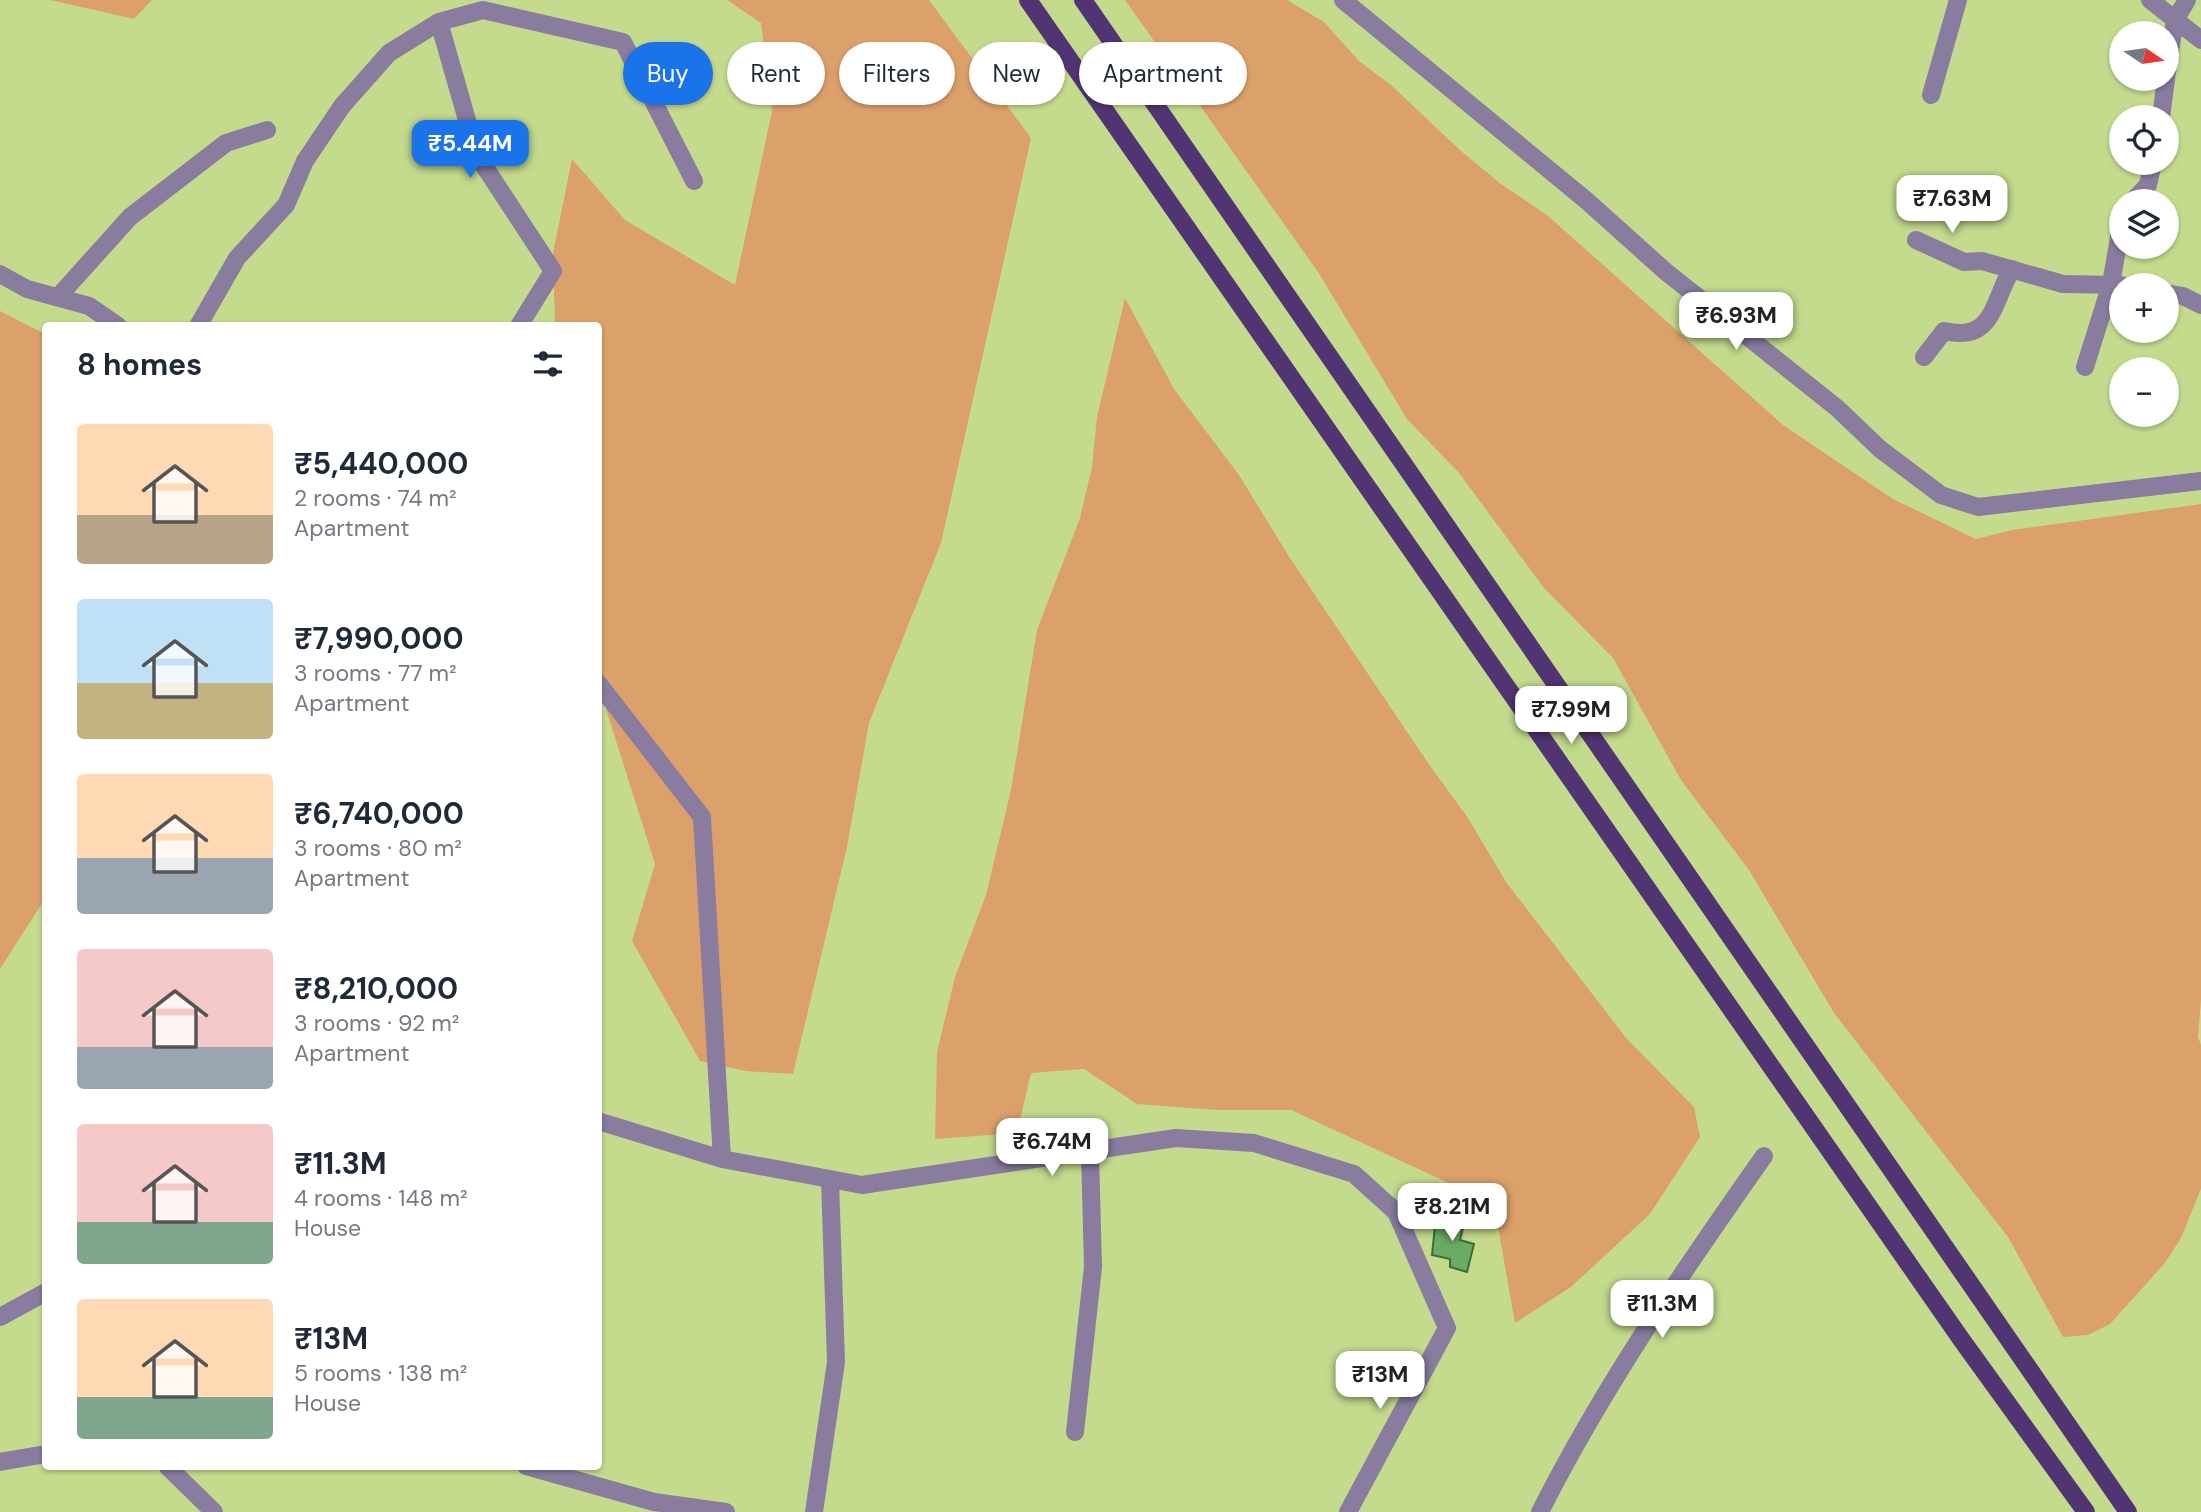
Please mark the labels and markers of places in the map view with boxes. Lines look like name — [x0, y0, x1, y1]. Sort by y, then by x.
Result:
pin: ₹5.44M — [413, 120, 527, 180]
pin: ₹7.63M — [1895, 176, 2009, 235]
pin: ₹6.93M — [1679, 292, 1793, 352]
pin: ₹7.99M — [1514, 686, 1628, 746]
pin: ₹6.74M — [995, 1118, 1109, 1178]
pin: ₹8.21M — [1395, 1184, 1509, 1243]
pin: ₹11.3M — [1605, 1280, 1719, 1340]
pin: ₹13M — [1339, 1352, 1421, 1411]

